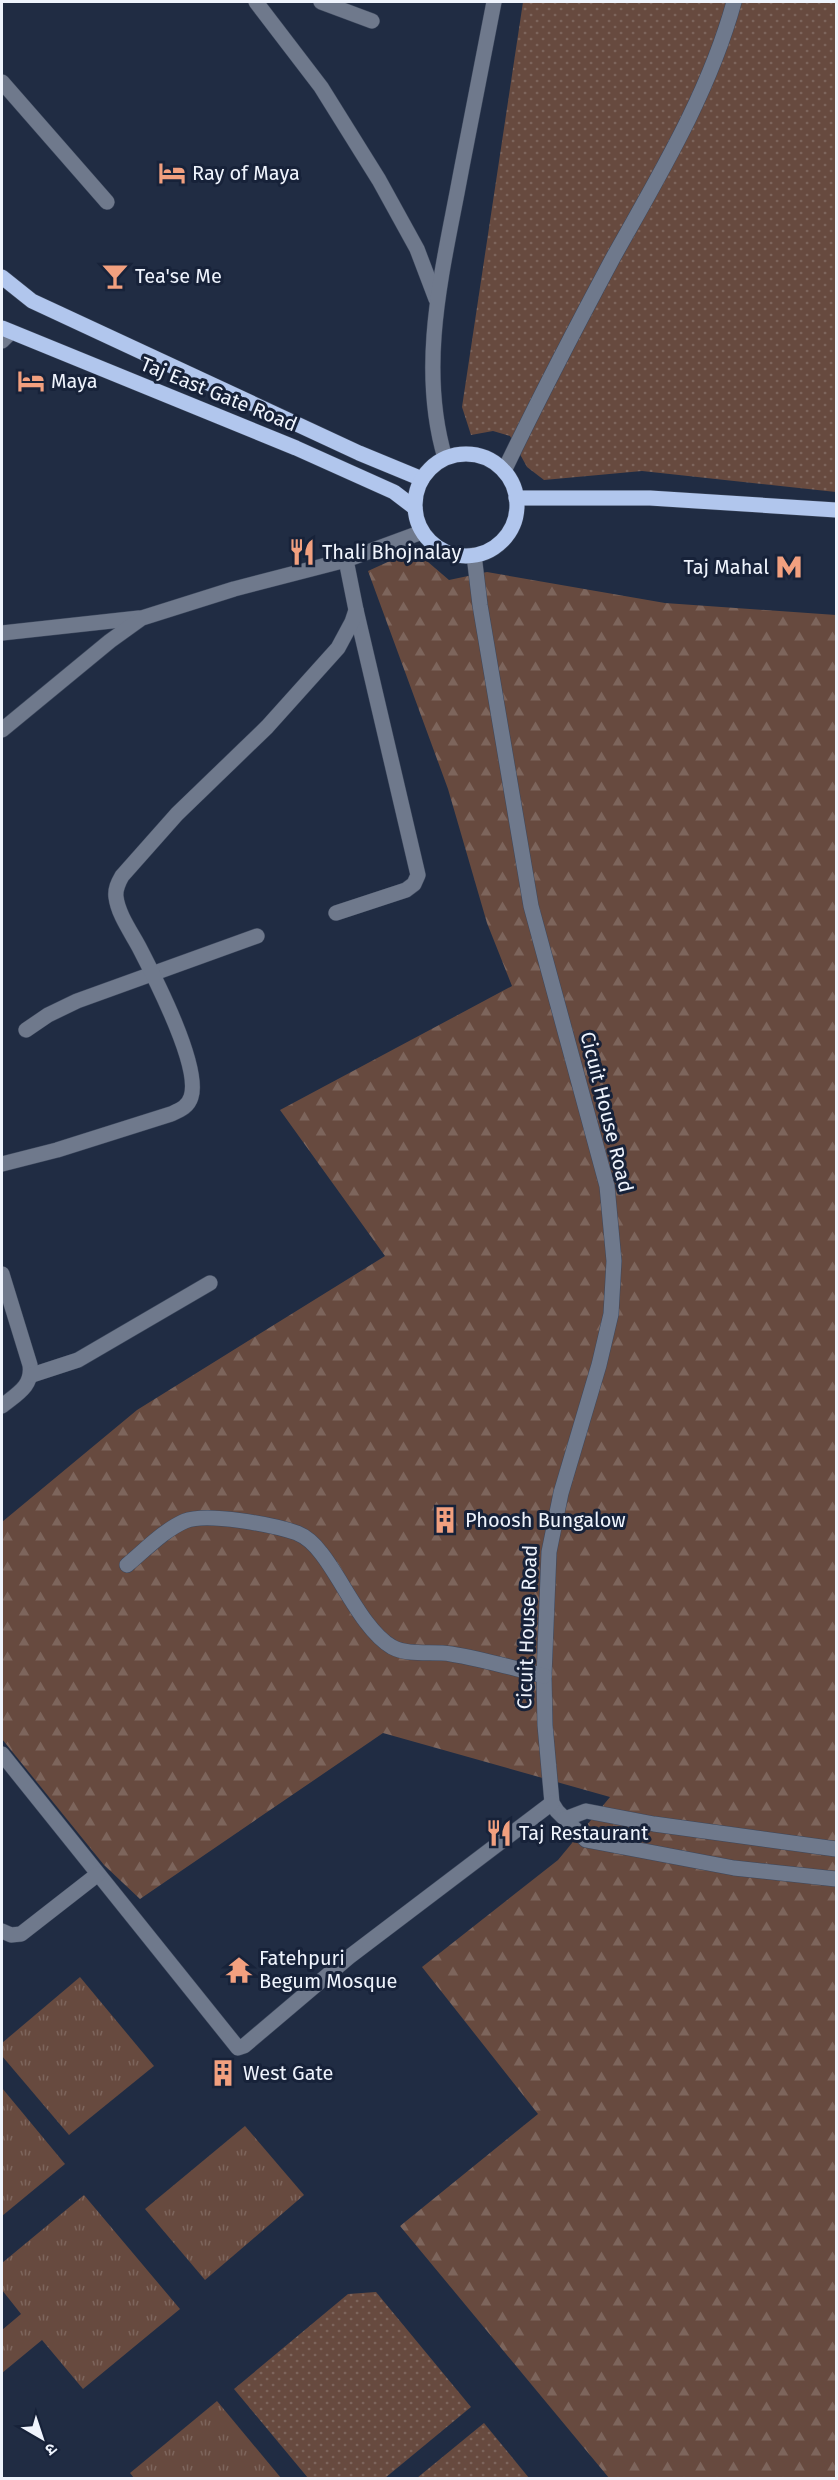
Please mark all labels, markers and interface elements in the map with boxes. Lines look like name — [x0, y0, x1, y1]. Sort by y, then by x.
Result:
hotel icon: Ray of Maya — [157, 158, 187, 188]
place label: Ray of Maya — [192, 161, 300, 185]
bar icon: Tea'se Me — [100, 261, 130, 291]
place label: Tea'se Me — [135, 264, 222, 288]
street label: Taj East Gate Road — [137, 352, 301, 436]
hotel icon: Maya — [16, 366, 46, 396]
place label: Maya — [51, 369, 98, 393]
restaurant icon: Thali Bhojnalay — [287, 537, 317, 567]
place label: Thali Bhojnalay — [322, 540, 461, 564]
metro station icon: Taj Mahal — [774, 552, 804, 582]
place label: Taj Mahal — [683, 555, 769, 579]
street label: Cicuit House Road — [575, 1029, 639, 1195]
building icon: Phoosh Bungalow — [430, 1505, 460, 1535]
place label: Phoosh Bungalow — [465, 1508, 626, 1532]
street label: Cicuit House Road — [512, 1544, 542, 1710]
restaurant icon: Taj Restaurant — [484, 1818, 514, 1848]
place label: Taj Restaurant — [519, 1821, 649, 1845]
place label: Fatehpuri Begum Mosque — [259, 1946, 397, 1993]
temple icon: Fatehpuri Begum Mosque — [224, 1955, 254, 1985]
building icon: West Gate — [208, 2058, 238, 2088]
place label: West Gate — [243, 2061, 333, 2085]
north arrow — [12, 2408, 72, 2468]
text: उ — [41, 2439, 61, 2460]

